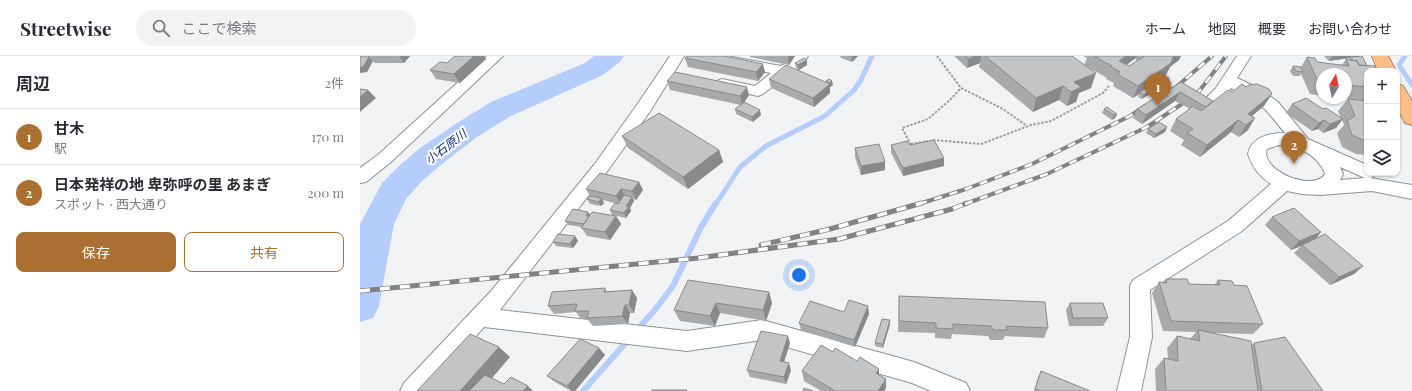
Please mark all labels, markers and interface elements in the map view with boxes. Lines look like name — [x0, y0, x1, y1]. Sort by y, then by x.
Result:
search box — [136, 10, 416, 46]
text: Streetwise — [20, 15, 112, 41]
icon: search — [150, 17, 172, 39]
text: ここで検索 — [182, 18, 257, 38]
text: ホーム — [1144, 19, 1186, 38]
text: 地図 — [1208, 19, 1236, 38]
text: 概要 — [1258, 19, 1286, 38]
text: お問い合わせ — [1308, 19, 1392, 38]
north arrow — [1316, 68, 1352, 104]
map controls — [1364, 68, 1400, 176]
button: + — [1364, 68, 1400, 104]
text: 周辺 — [16, 72, 50, 94]
pin: 1 — [1145, 73, 1171, 106]
text: 2件 — [325, 74, 344, 91]
button: − — [1364, 104, 1400, 140]
text: 甘木 — [54, 118, 84, 138]
water label: 小石原川 — [421, 124, 471, 167]
text: 1 — [27, 128, 31, 145]
text: 170 m — [311, 128, 344, 145]
pin: 2 — [1281, 131, 1307, 164]
text: 駅 — [54, 139, 67, 156]
button: layers — [1364, 140, 1400, 176]
text: 日本発祥の地 卑弥呼の里 あまぎ — [54, 174, 271, 194]
text: 2 — [26, 184, 32, 201]
text: 200 m — [307, 184, 344, 201]
text: スポット · 西大通り — [54, 195, 168, 212]
button: 保存 — [16, 232, 176, 272]
button: 共有 — [184, 232, 344, 272]
your location — [789, 265, 809, 285]

